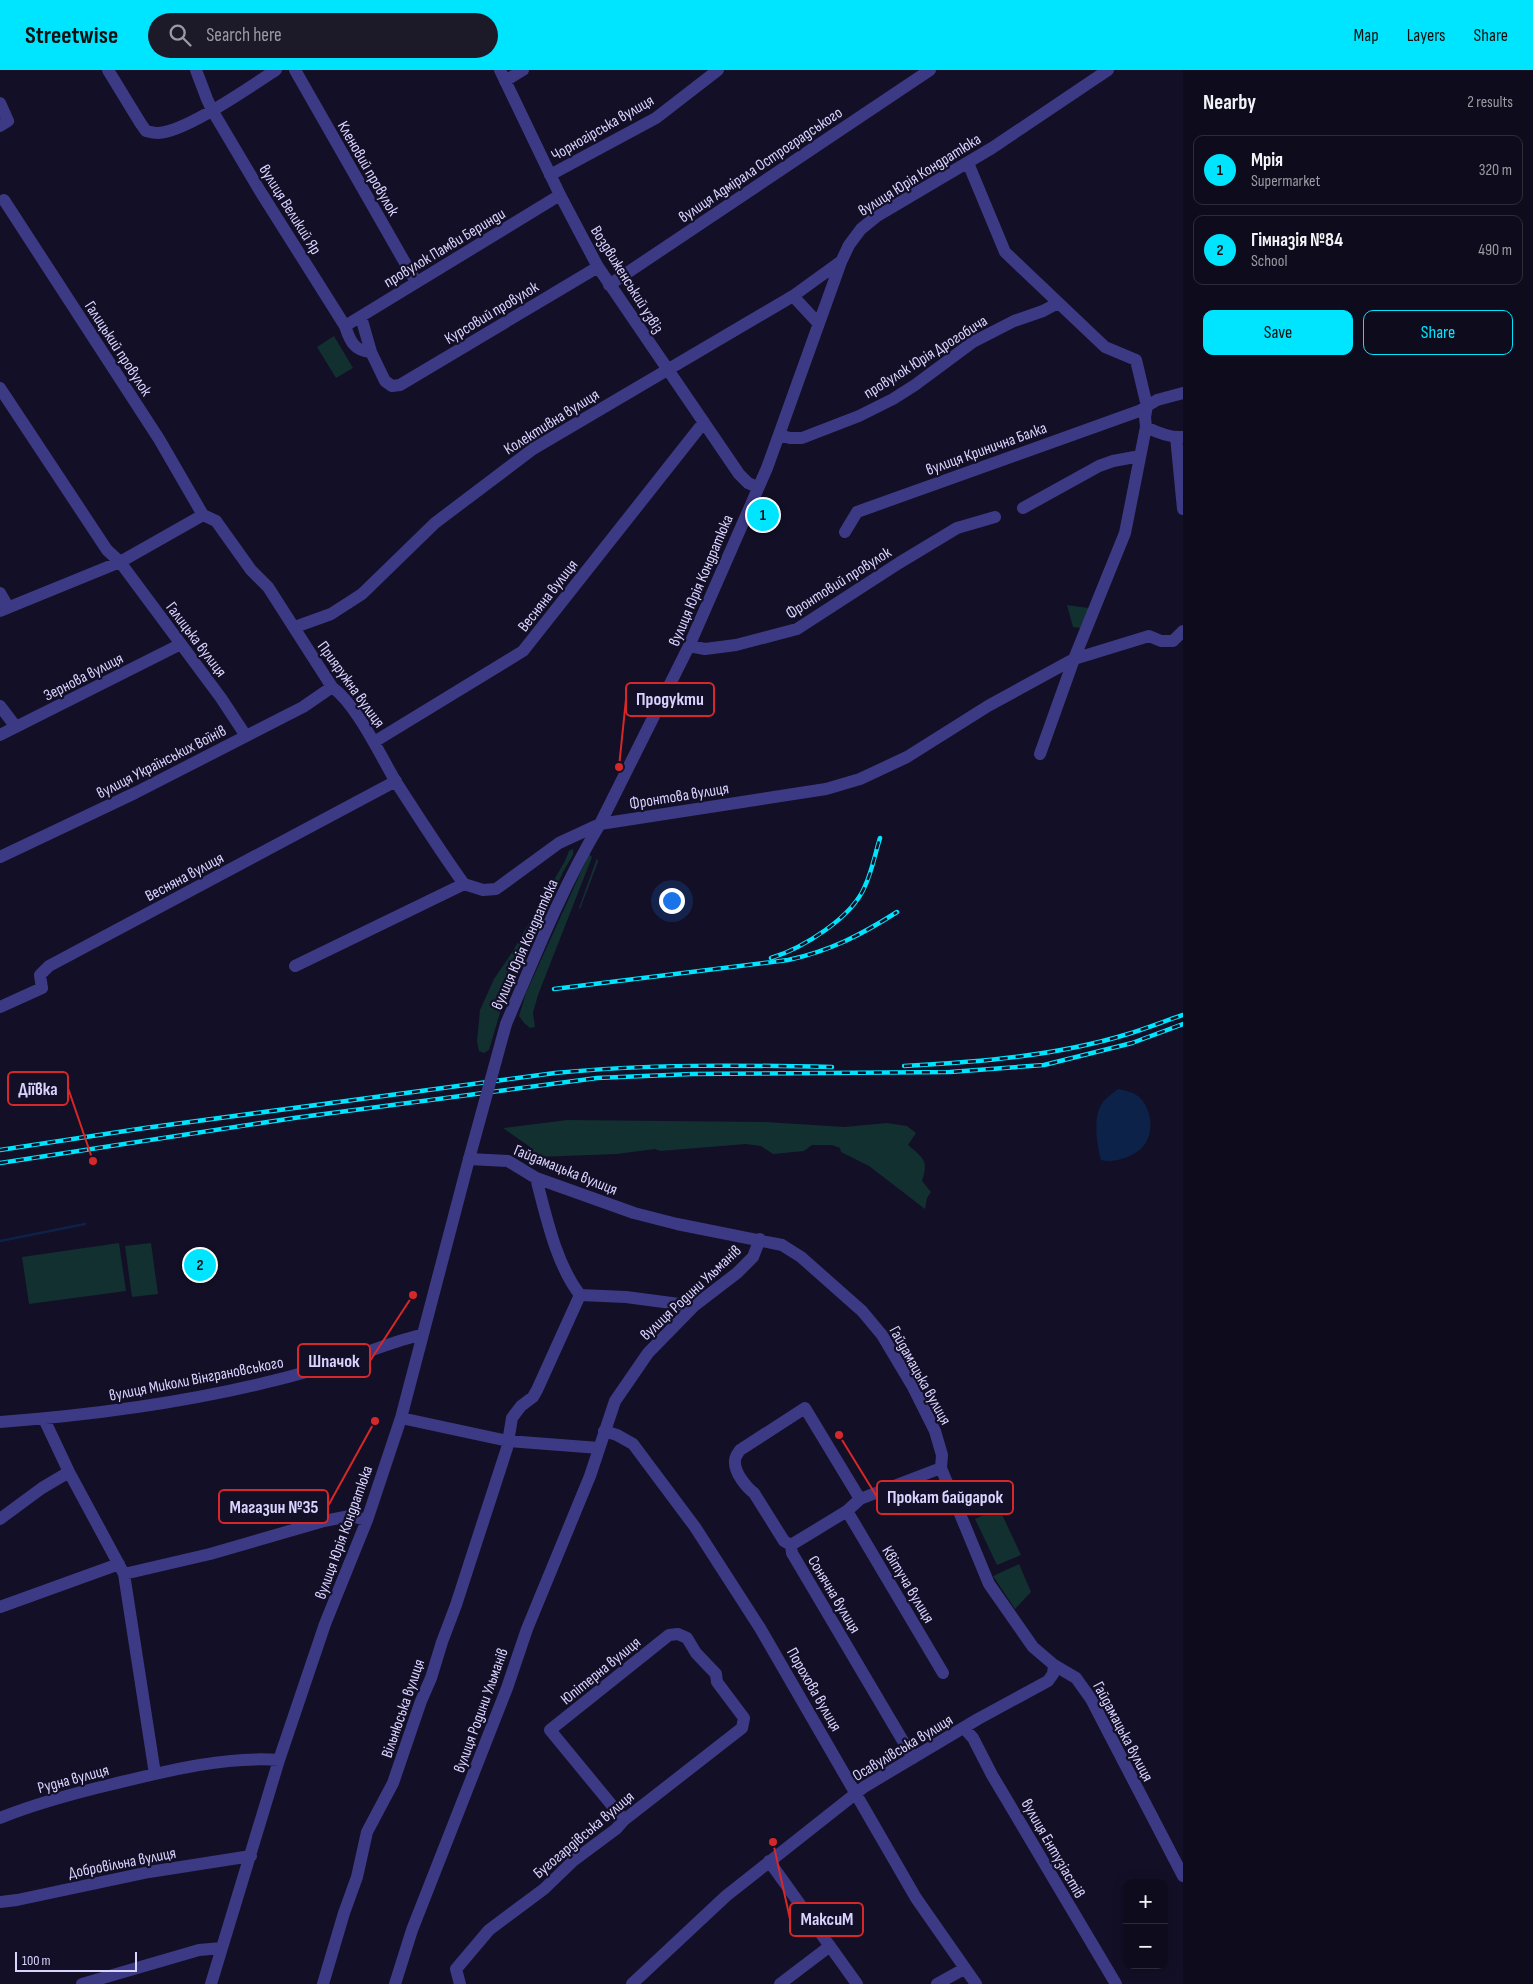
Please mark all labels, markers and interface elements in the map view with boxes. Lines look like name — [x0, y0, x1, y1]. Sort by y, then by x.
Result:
search box — [148, 13, 498, 58]
text: Streetwise — [25, 21, 118, 50]
icon: search — [166, 21, 194, 49]
text: Search here — [206, 24, 282, 47]
text: Map — [1354, 25, 1379, 46]
text: Layers — [1407, 25, 1446, 46]
text: Share — [1474, 25, 1508, 46]
text: Nearby — [1203, 90, 1256, 115]
street label: Чорногірська вулиця — [548, 91, 657, 165]
text: 2 results — [1467, 93, 1513, 112]
street label: вулиця Адмірала Остроградського — [675, 103, 846, 227]
street label: Кленовий провулок — [333, 118, 403, 220]
street label: вулиця Юрія Кондратюка — [855, 130, 985, 221]
text: Мрія — [1251, 149, 1283, 172]
street label: вулиця Великий Яр — [255, 161, 325, 258]
text: 1 — [1217, 161, 1223, 180]
text: 320 m — [1479, 161, 1512, 180]
text: Supermarket — [1251, 172, 1320, 191]
street label: провулок Памви Беринди — [381, 205, 509, 292]
street label: Воздвиженський узвіз — [586, 223, 668, 337]
text: Гімназія №84 — [1251, 229, 1343, 252]
text: 2 — [1216, 241, 1224, 260]
text: 490 m — [1478, 241, 1512, 260]
text: School — [1251, 252, 1287, 271]
street label: Курсовий провулок — [441, 277, 543, 349]
street label: Галицький провулок — [80, 298, 156, 401]
button: Save — [1203, 310, 1353, 355]
button: Share — [1363, 310, 1513, 355]
street label: провулок Юрія Дрогобича — [860, 312, 991, 403]
street label: Колективна вулиця — [501, 385, 603, 459]
street label: вулиця Кринична Балка — [924, 419, 1049, 480]
pin: 1 — [747, 496, 779, 534]
street label: вулиця Юрія Кондратюка — [665, 512, 738, 649]
street label: Фронтовий провулок — [783, 543, 896, 623]
street label: Весняна вулиця — [514, 556, 582, 636]
street label: Галицька вулиця — [161, 599, 230, 681]
street label: Прияружна вулиця — [313, 638, 389, 732]
street label: Зернова вулиця — [41, 649, 127, 706]
callout: Продукти — [626, 683, 714, 716]
text: Продукти — [636, 689, 704, 710]
street label: вулиця Українських Воїнів — [94, 721, 230, 803]
street label: Фронтова вулиця — [628, 779, 730, 814]
street label: Весняна вулиця — [142, 849, 227, 906]
street label: вулиця Юрія Кондратюка — [488, 876, 563, 1013]
your location — [659, 888, 685, 914]
callout: Діївка — [8, 1072, 68, 1105]
text: Діївка — [18, 1079, 58, 1100]
street label: Гайдамацька вулиця — [511, 1141, 620, 1200]
street label: вулиця Родини Ульманів — [637, 1241, 745, 1345]
pin: 2 — [184, 1246, 216, 1284]
street label: Гайдамацька вулиця — [885, 1323, 955, 1429]
callout: Шпачок — [298, 1344, 370, 1377]
text: Шпачок — [308, 1351, 360, 1372]
street label: вулиця Миколи Вінграновського — [107, 1353, 285, 1406]
street label: вулиця Юрія Кондратюка — [311, 1463, 377, 1602]
callout: Прокат байдарок — [877, 1481, 1013, 1514]
text: Прокат байдарок — [887, 1487, 1004, 1508]
callout: Магазин №35 — [219, 1490, 328, 1523]
text: Магазин №35 — [230, 1497, 319, 1518]
street label: Квітуча вулиця — [877, 1543, 938, 1627]
street label: Сонячна вулиця — [803, 1553, 864, 1637]
street label: Юпітерна вулиця — [557, 1633, 645, 1709]
street label: Порохова вулиця — [782, 1644, 845, 1735]
street label: вулиця Родини Ульманів — [450, 1646, 513, 1775]
street label: Вільнюська вулиця — [378, 1657, 429, 1760]
street label: Гайдамацька вулиця — [1088, 1679, 1157, 1785]
street label: Осавулівська вулиця — [849, 1711, 956, 1786]
street label: Рудна вулиця — [36, 1761, 111, 1798]
street label: Бугогардівська вулиця — [530, 1787, 638, 1883]
street label: вулиця Ентузіастів — [1017, 1796, 1089, 1902]
street label: Добровільна вулиця — [67, 1844, 178, 1883]
map controls — [1123, 1879, 1168, 1969]
button: + — [1123, 1879, 1168, 1924]
callout: МаксиМ — [790, 1903, 863, 1936]
text: МаксиМ — [801, 1909, 853, 1930]
button: − — [1123, 1924, 1168, 1969]
scale bar — [15, 1949, 138, 1972]
text: 100 m — [22, 1952, 51, 1969]

